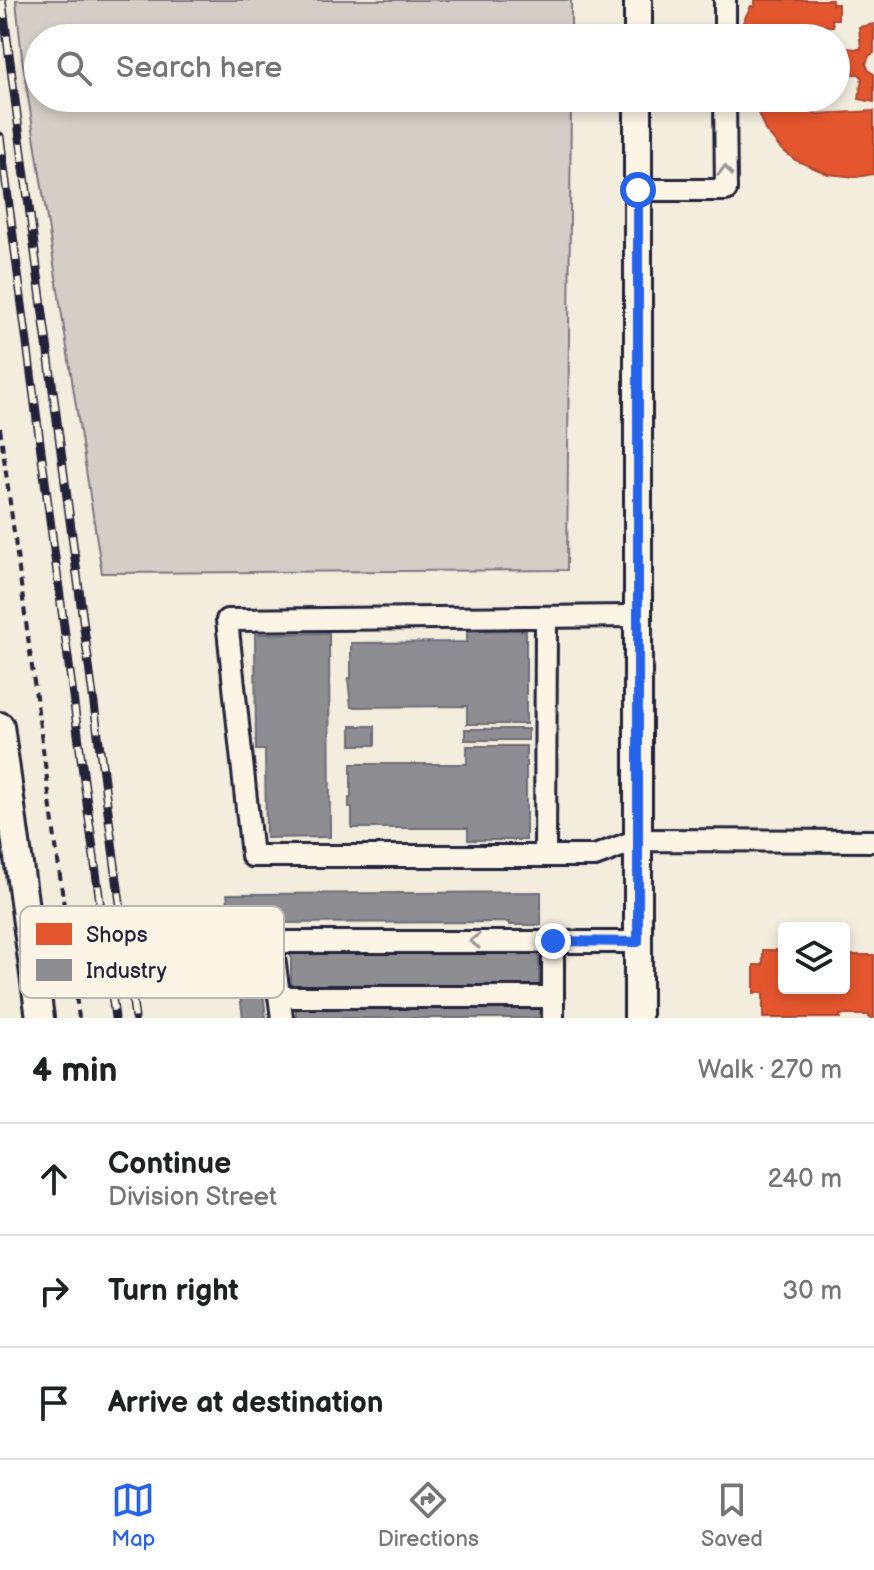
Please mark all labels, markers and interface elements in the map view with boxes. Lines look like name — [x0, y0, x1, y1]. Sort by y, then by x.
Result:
search box — [24, 24, 850, 112]
icon: search — [52, 46, 96, 90]
text: Search here — [116, 50, 282, 86]
one-way arrow — [717, 164, 734, 177]
route start — [620, 172, 656, 208]
legend — [20, 906, 284, 998]
text: Shops — [86, 922, 148, 949]
map controls — [778, 922, 850, 994]
button: layers — [778, 922, 850, 994]
route end — [535, 923, 571, 959]
one-way arrow — [468, 932, 481, 950]
text: Industry — [86, 958, 167, 985]
text: 4 min — [32, 1050, 118, 1091]
text: Walk · 270 m — [698, 1055, 842, 1086]
text: Continue — [108, 1146, 231, 1182]
icon: ahead — [32, 1157, 76, 1201]
text: 240 m — [767, 1164, 842, 1195]
text: Division Street — [108, 1182, 277, 1213]
icon: right — [32, 1269, 76, 1313]
text: Turn right — [108, 1273, 239, 1309]
text: 30 m — [782, 1276, 842, 1307]
icon: arrive — [32, 1381, 76, 1425]
text: Arrive at destination — [108, 1385, 384, 1421]
tab: Map — [111, 1478, 155, 1553]
tab: Directions — [378, 1478, 479, 1553]
tab: Saved — [701, 1478, 763, 1553]

